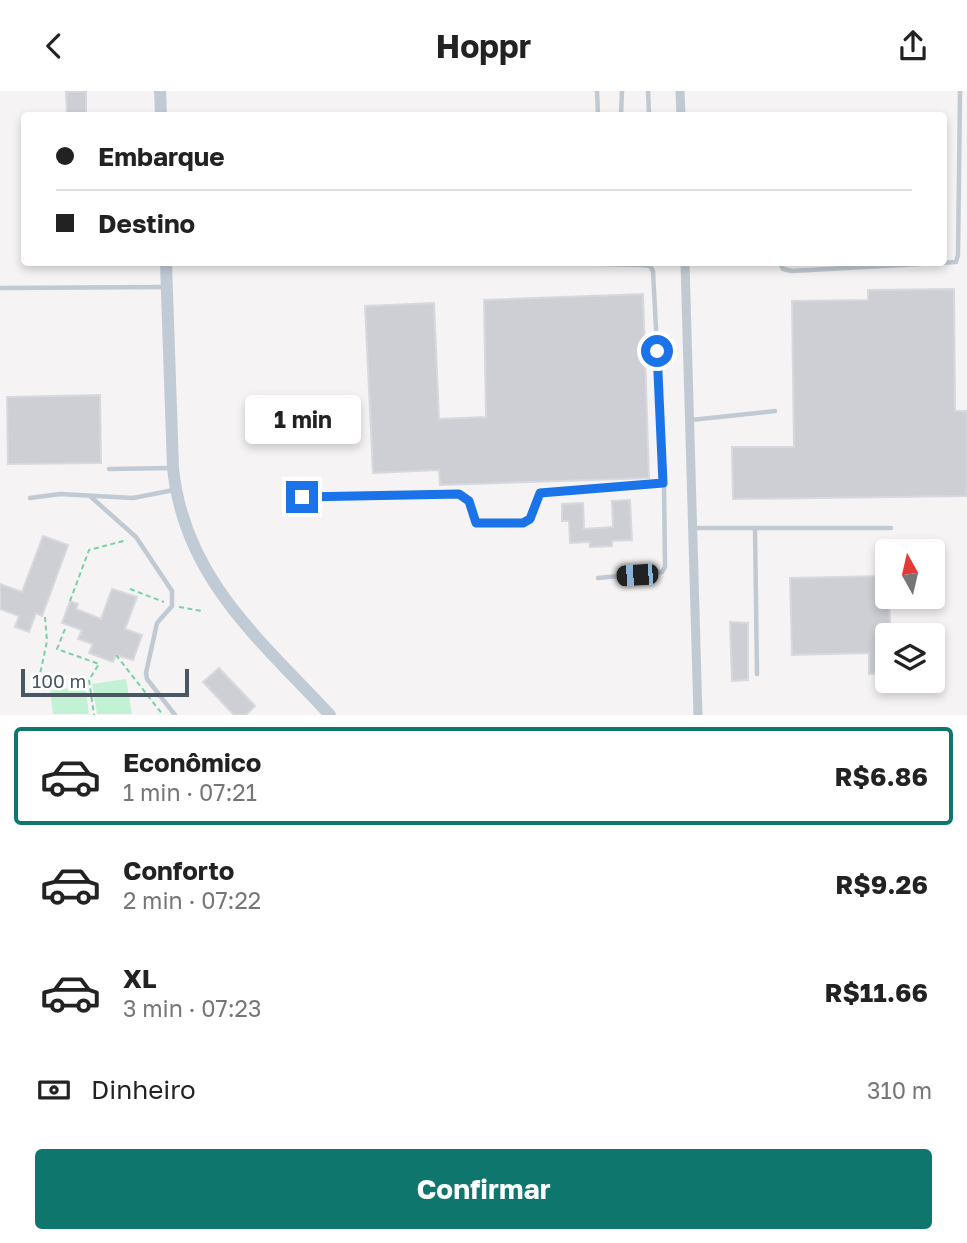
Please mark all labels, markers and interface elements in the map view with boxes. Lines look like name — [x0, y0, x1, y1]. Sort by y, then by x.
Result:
icon: back — [35, 27, 73, 65]
text: Hoppr — [436, 27, 531, 65]
icon: share — [894, 27, 932, 65]
text: Embarque — [98, 141, 225, 172]
text: Destino — [98, 208, 195, 239]
route start — [641, 335, 673, 367]
callout: 1 min — [244, 395, 360, 445]
text: 1 min — [274, 405, 332, 433]
route end — [286, 481, 318, 513]
north arrow — [875, 539, 945, 609]
map controls — [875, 539, 945, 693]
car — [616, 563, 659, 587]
button: layers — [875, 623, 945, 693]
scale bar — [21, 666, 189, 697]
text: 100 m — [32, 669, 86, 692]
icon: car — [39, 745, 102, 808]
text: Econômico — [123, 747, 261, 778]
text: R$6.86 — [835, 761, 928, 792]
text: 1 min · 07:21 — [123, 778, 257, 806]
icon: car — [39, 853, 102, 916]
text: Conforto — [123, 855, 234, 886]
text: R$9.26 — [835, 869, 928, 900]
text: 2 min · 07:22 — [123, 886, 261, 914]
icon: car — [39, 961, 102, 1024]
text: XL — [123, 963, 157, 994]
text: R$11.66 — [824, 977, 928, 1008]
text: 3 min · 07:23 — [123, 994, 261, 1022]
icon: cash — [35, 1071, 73, 1109]
text: Dinheiro — [91, 1074, 196, 1105]
text: 310 m — [867, 1076, 932, 1104]
button: Confirmar — [35, 1149, 932, 1229]

